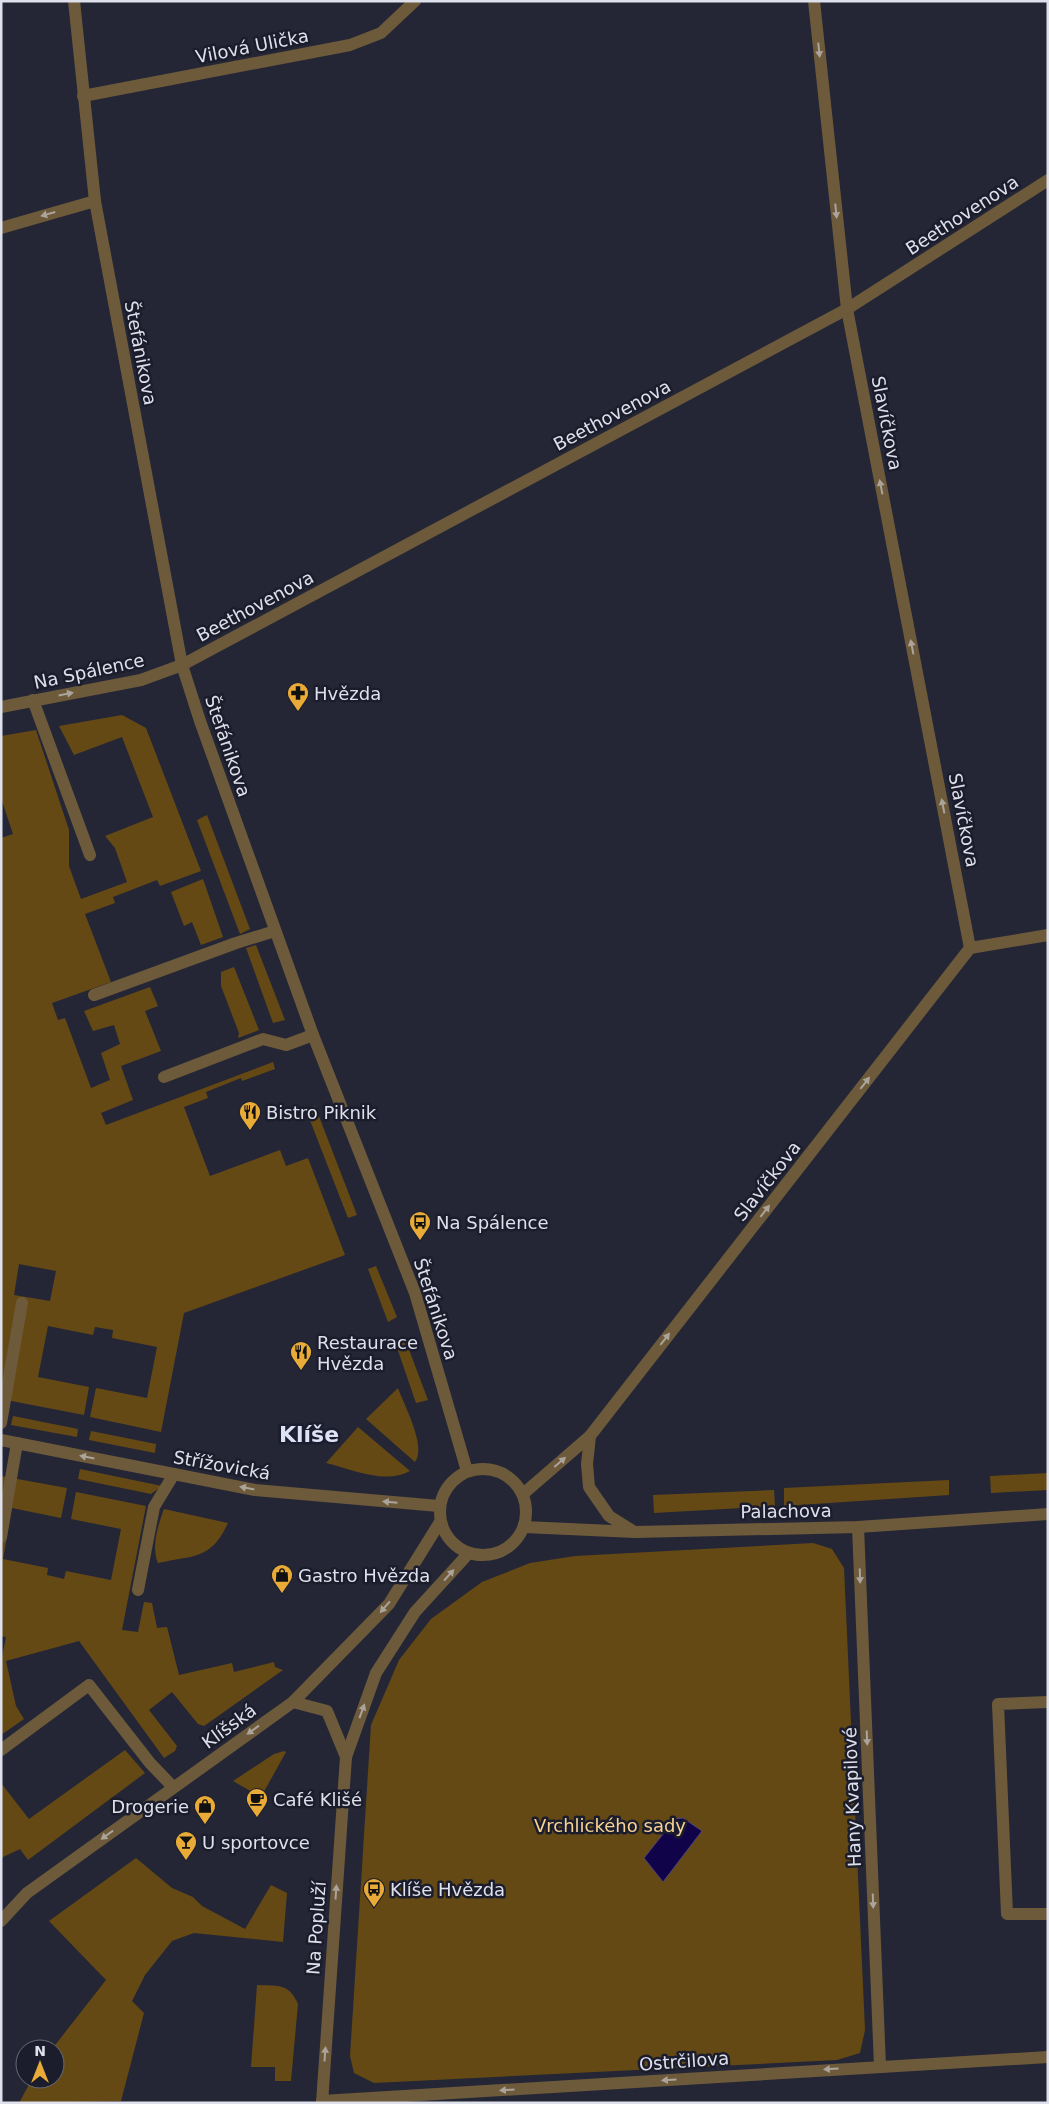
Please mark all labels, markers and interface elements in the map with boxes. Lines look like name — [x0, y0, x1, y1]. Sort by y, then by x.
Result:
street label: Vilová Ulička — [194, 25, 310, 67]
one-way arrow — [815, 42, 823, 58]
street label: Beethovenova — [902, 171, 1022, 259]
one-way arrow — [833, 204, 841, 220]
one-way arrow — [40, 211, 55, 219]
street label: Štefánikova — [121, 299, 161, 407]
street label: Slavíčkova — [868, 374, 906, 472]
street label: Beethovenova — [550, 375, 674, 455]
one-way arrow — [877, 479, 885, 495]
street label: Beethovenova — [193, 566, 317, 646]
one-way arrow — [908, 638, 916, 654]
street label: Na Spálence — [32, 649, 146, 693]
pharmacy icon: Hvězda — [286, 681, 310, 712]
place label: Hvězda — [314, 683, 381, 704]
one-way arrow — [59, 690, 74, 698]
street label: Štefánikova — [201, 693, 255, 799]
street label: Slavíčkova — [945, 771, 983, 869]
one-way arrow — [939, 799, 947, 814]
one-way arrow — [860, 1076, 870, 1090]
restaurant icon: Bistro Piknik — [238, 1100, 262, 1131]
place label: Bistro Piknik — [266, 1102, 377, 1123]
street label: Slavíčkova — [729, 1137, 805, 1225]
one-way arrow — [760, 1204, 770, 1218]
bus stop icon: Na Spálence — [408, 1210, 432, 1241]
place label: Na Spálence — [436, 1212, 549, 1233]
street label: Štefánikova — [410, 1255, 462, 1363]
place label: Restaurace Hvězda — [317, 1332, 418, 1374]
one-way arrow — [660, 1333, 671, 1346]
restaurant icon: Restaurace Hvězda — [289, 1340, 313, 1371]
district label: Klíše — [279, 1422, 339, 1447]
street label: Střížovická — [172, 1446, 272, 1484]
one-way arrow — [80, 1453, 95, 1461]
one-way arrow — [553, 1457, 566, 1468]
one-way arrow — [238, 1484, 254, 1492]
one-way arrow — [382, 1498, 398, 1506]
street label: Palachova — [740, 1500, 832, 1522]
shop icon: Gastro Hvězda — [270, 1563, 294, 1594]
place label: Gastro Hvězda — [298, 1565, 430, 1586]
one-way arrow — [856, 1568, 864, 1584]
one-way arrow — [443, 1570, 455, 1582]
one-way arrow — [380, 1600, 391, 1613]
street label: Klíšská — [198, 1699, 260, 1753]
one-way arrow — [359, 1703, 366, 1718]
one-way arrow — [246, 1725, 260, 1735]
street label: Hany Kvapilové — [839, 1727, 865, 1867]
one-way arrow — [863, 1731, 871, 1747]
cafe icon: Café Klišé — [245, 1787, 269, 1818]
place label: Café Klišé — [273, 1789, 362, 1810]
shop icon: Drogerie — [193, 1794, 217, 1825]
place label: Drogerie — [111, 1796, 189, 1817]
park label: Vrchlického sady — [534, 1815, 686, 1836]
one-way arrow — [100, 1830, 114, 1840]
bar icon: U sportovce — [174, 1830, 198, 1861]
place label: U sportovce — [202, 1832, 310, 1853]
bus stop icon: Klíše Hvězda — [362, 1877, 386, 1908]
place label: Klíše Hvězda — [390, 1879, 505, 1900]
street label: Na Popluží — [302, 1880, 330, 1975]
one-way arrow — [333, 1884, 341, 1900]
one-way arrow — [870, 1893, 878, 1909]
north arrow — [15, 2039, 65, 2089]
text: N — [34, 2043, 46, 2059]
one-way arrow — [322, 2046, 330, 2062]
street label: Ostrčilova — [638, 2047, 730, 2075]
one-way arrow — [823, 2066, 839, 2074]
one-way arrow — [661, 2076, 677, 2084]
one-way arrow — [499, 2086, 515, 2094]

